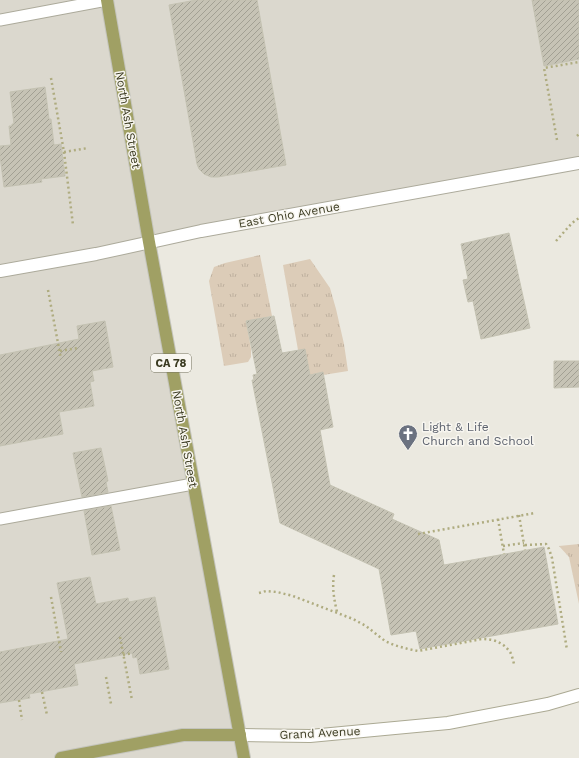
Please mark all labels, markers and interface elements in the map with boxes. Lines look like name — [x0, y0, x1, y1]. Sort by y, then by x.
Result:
street label: North Ash Street — [113, 70, 143, 170]
street label: East Ohio Avenue — [237, 199, 341, 231]
road number: CA 78 — [151, 354, 191, 372]
street label: North Ash Street — [170, 389, 200, 489]
place label: Light & Life Church and School — [422, 420, 534, 448]
church icon: Light & Life Church and School — [397, 423, 419, 451]
street label: Grand Avenue — [279, 724, 361, 742]

